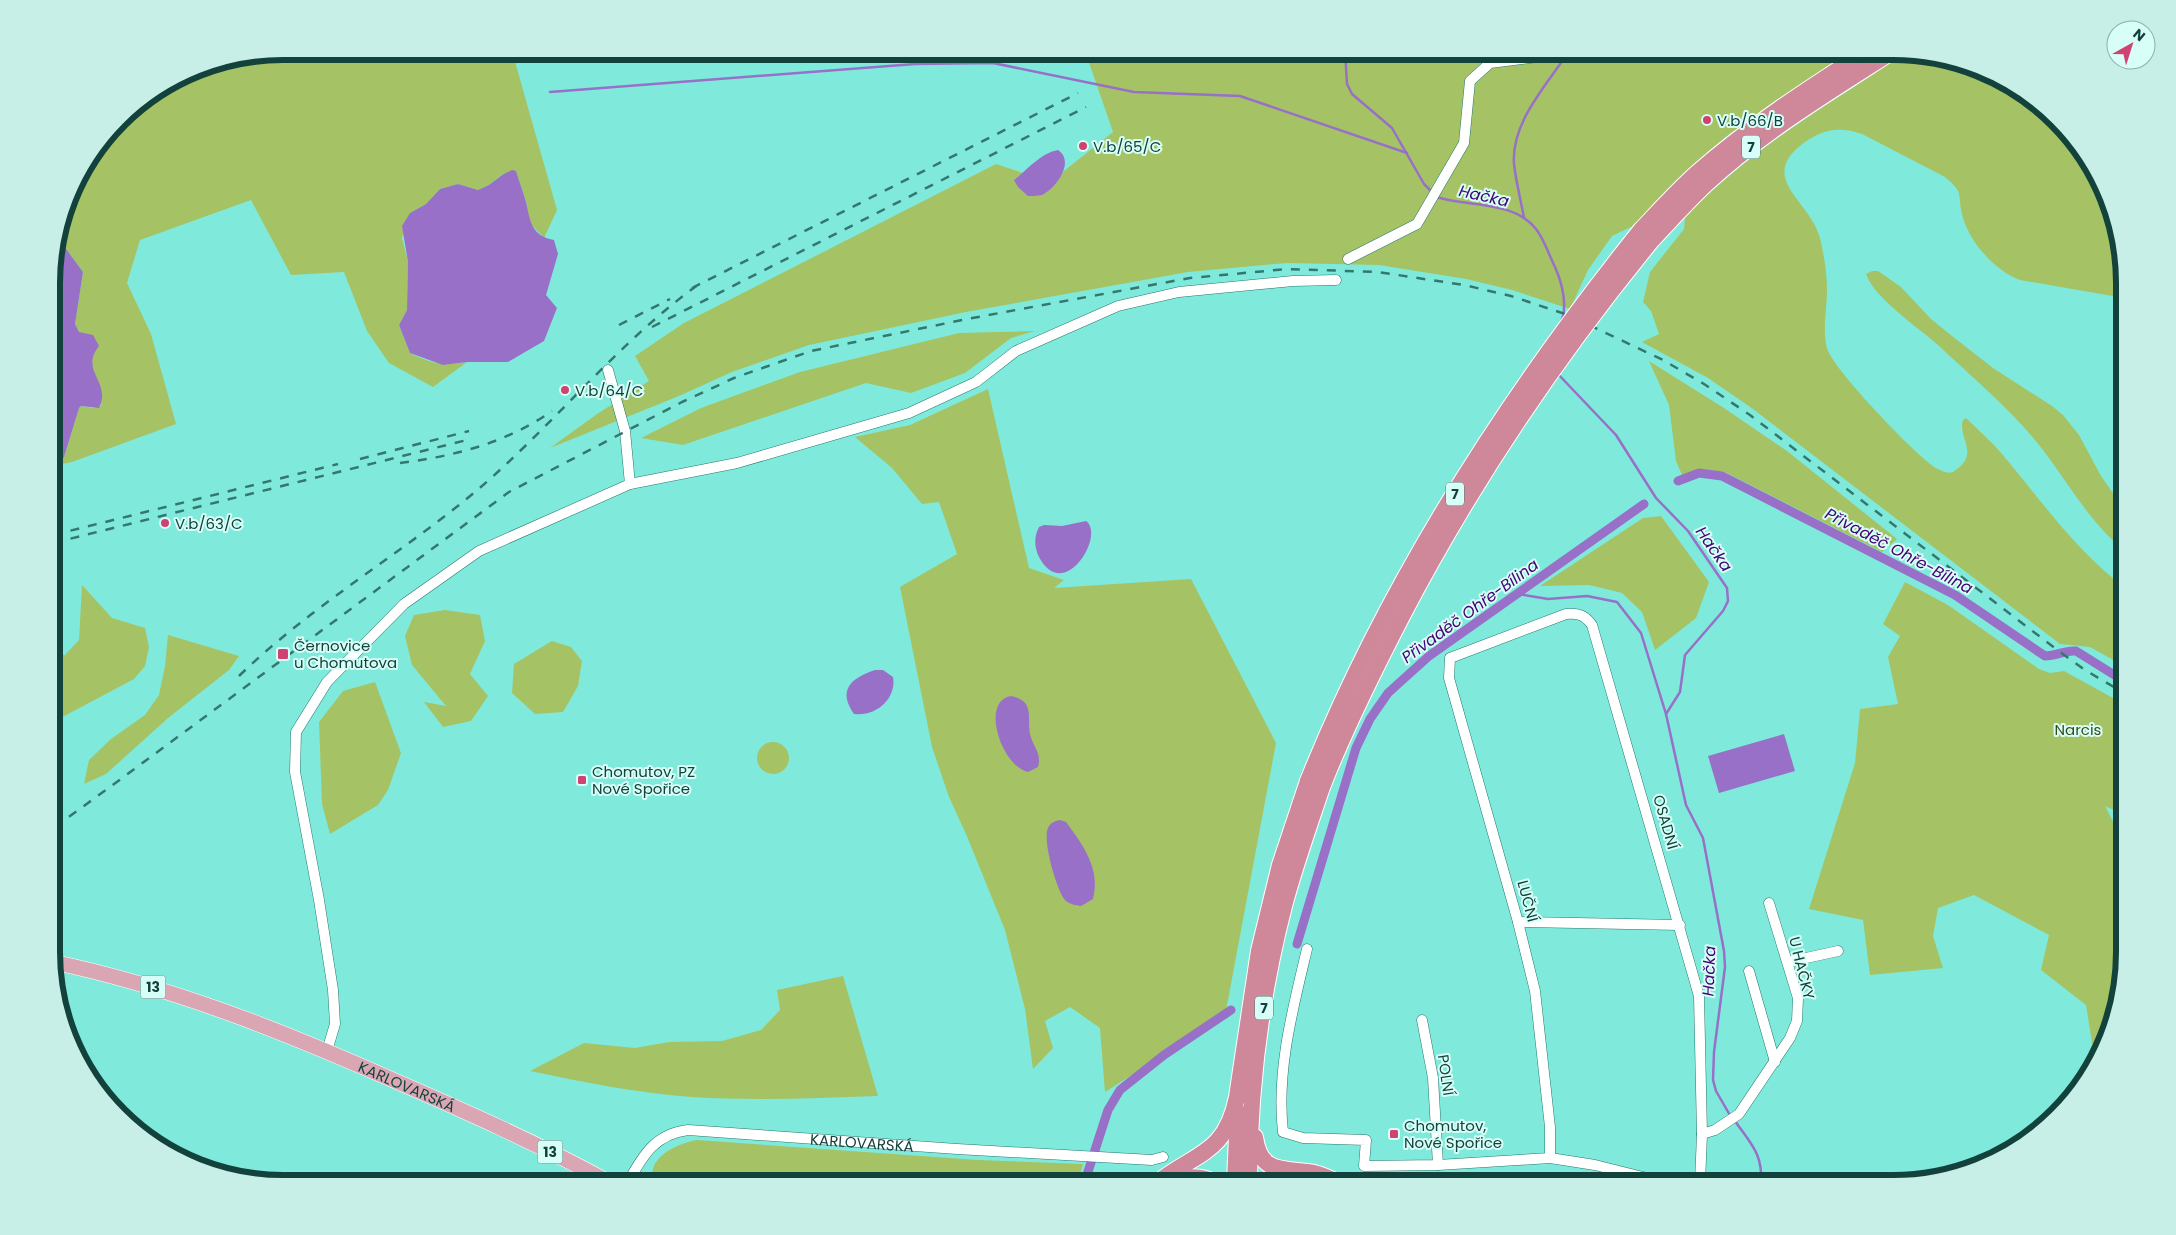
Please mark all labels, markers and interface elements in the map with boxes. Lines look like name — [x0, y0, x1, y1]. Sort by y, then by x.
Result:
north arrow — [2106, 20, 2156, 70]
text: N — [2129, 24, 2150, 46]
place label: V.b/66/B — [1717, 110, 1783, 131]
marker: V.b/66/B — [1701, 114, 1713, 126]
place label: V.b/65/C — [1093, 136, 1161, 157]
road number: 7 — [1742, 136, 1760, 158]
marker: V.b/65/C — [1077, 140, 1089, 152]
water label: Hačka — [1457, 179, 1511, 213]
place label: V.b/64/C — [575, 380, 643, 401]
marker: V.b/64/C — [559, 384, 571, 396]
road number: 7 — [1446, 482, 1464, 506]
water label: Přivaděč Ohře-Bílina — [1821, 502, 1977, 600]
place label: V.b/63/C — [175, 513, 243, 534]
marker: V.b/63/C — [159, 517, 171, 529]
water label: Hačka — [1690, 522, 1738, 576]
water label: Přivaděč Ohře-Bílina — [1397, 553, 1543, 669]
place label: Černovice u Chomutova — [294, 635, 397, 673]
marker: Černovice u Chomutova — [276, 647, 290, 661]
park label: Narcis — [2055, 719, 2102, 740]
place label: Chomutov, PZ Nové Spořice — [592, 761, 695, 799]
marker: Chomutov, PZ Nové Spořice — [576, 774, 588, 786]
street label: OSADNÍ — [1648, 792, 1684, 852]
street label: LUČNÍ — [1512, 878, 1544, 925]
street label: U HAČKY — [1784, 934, 1820, 1002]
water label: Hačka — [1697, 945, 1721, 997]
road number: 13 — [140, 976, 166, 999]
road number: 7 — [1255, 996, 1273, 1020]
street label: POLNÍ — [1433, 1053, 1459, 1097]
street label: KARLOVARSKÁ — [355, 1056, 459, 1117]
place label: Chomutov, Nové Spořice — [1404, 1115, 1502, 1153]
street label: KARLOVARSKÁ — [810, 1128, 915, 1156]
marker: Chomutov, Nové Spořice — [1388, 1128, 1400, 1140]
road number: 13 — [538, 1140, 562, 1164]

